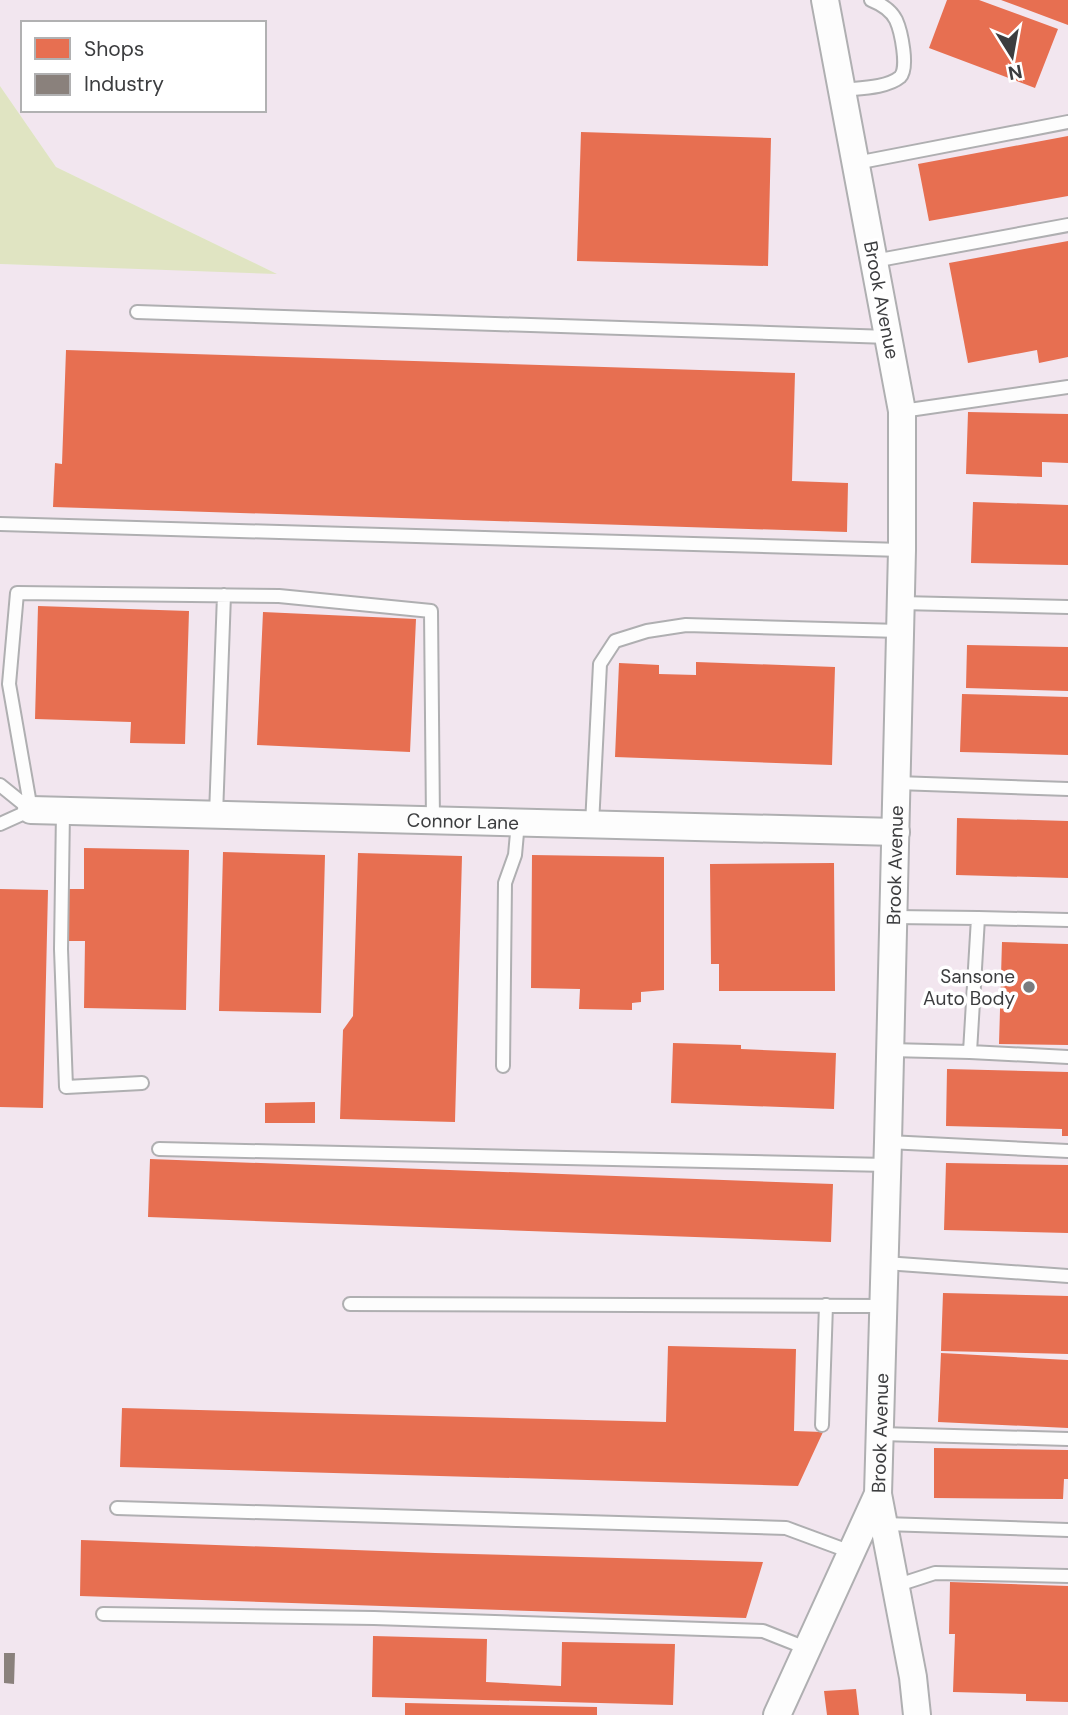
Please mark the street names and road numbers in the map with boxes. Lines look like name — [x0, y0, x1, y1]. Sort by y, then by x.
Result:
street label: Brook Avenue — [858, 239, 905, 361]
street label: Brook Avenue — [881, 805, 909, 925]
street label: Connor Lane — [406, 808, 519, 835]
street label: Brook Avenue — [866, 1373, 894, 1493]

